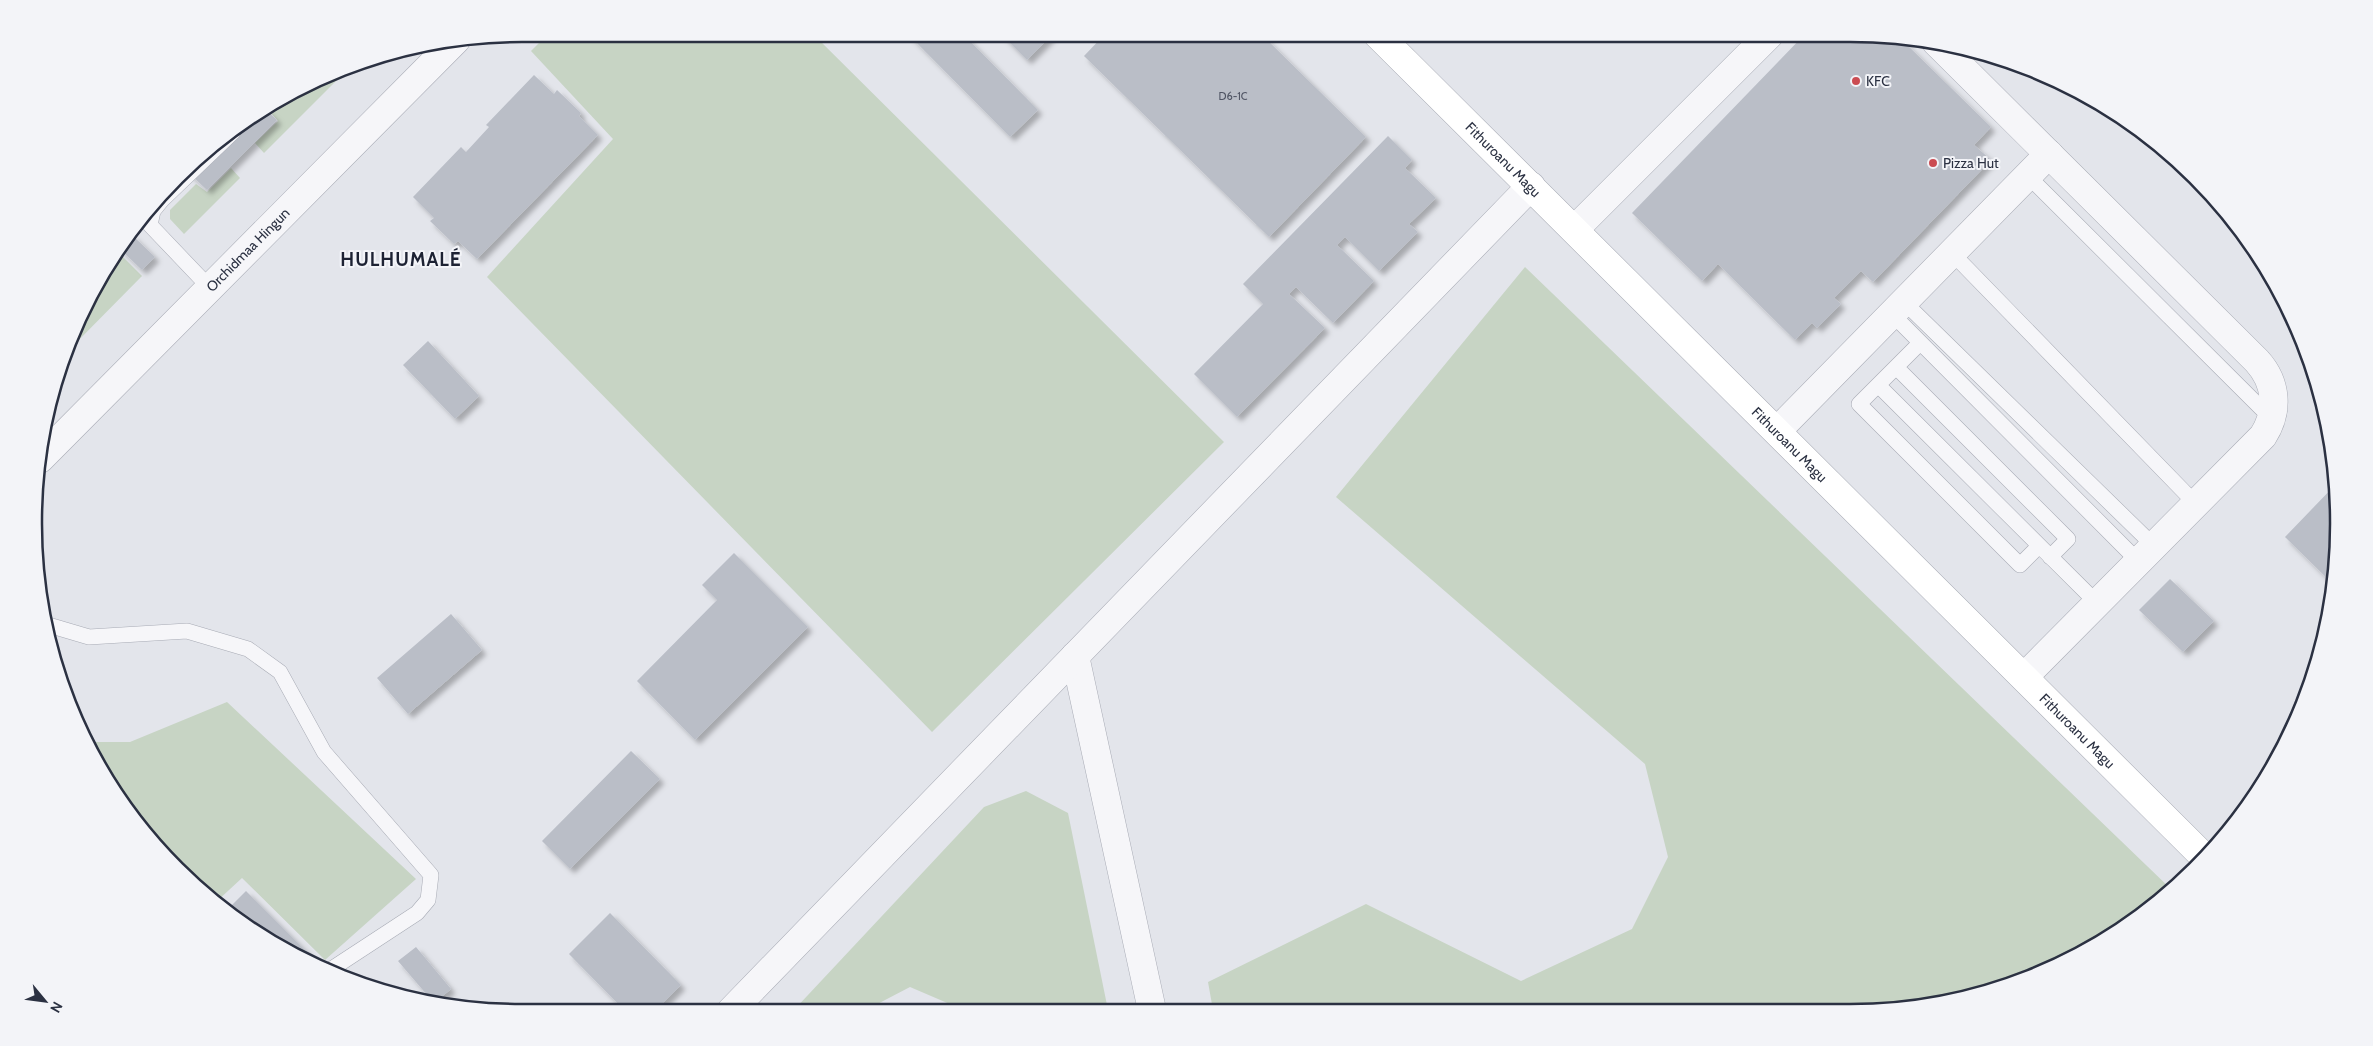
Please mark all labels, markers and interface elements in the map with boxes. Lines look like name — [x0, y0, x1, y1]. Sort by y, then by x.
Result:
place label: KFC — [1866, 72, 1890, 90]
marker: KFC — [1850, 75, 1862, 87]
house number: D6-1C — [1218, 89, 1248, 103]
street label: Fithuroanu Magu — [1462, 118, 1545, 201]
place label: Pizza Hut — [1943, 154, 1999, 172]
marker: Pizza Hut — [1927, 157, 1939, 169]
street label: Orchidmaa Hingun — [202, 204, 294, 295]
district label: HULHUMALÉ — [340, 247, 462, 271]
street label: Fithuroanu Magu — [1748, 403, 1831, 486]
street label: Fithuroanu Magu — [2036, 690, 2119, 772]
north arrow — [20, 976, 70, 1026]
text: N — [46, 999, 67, 1016]

